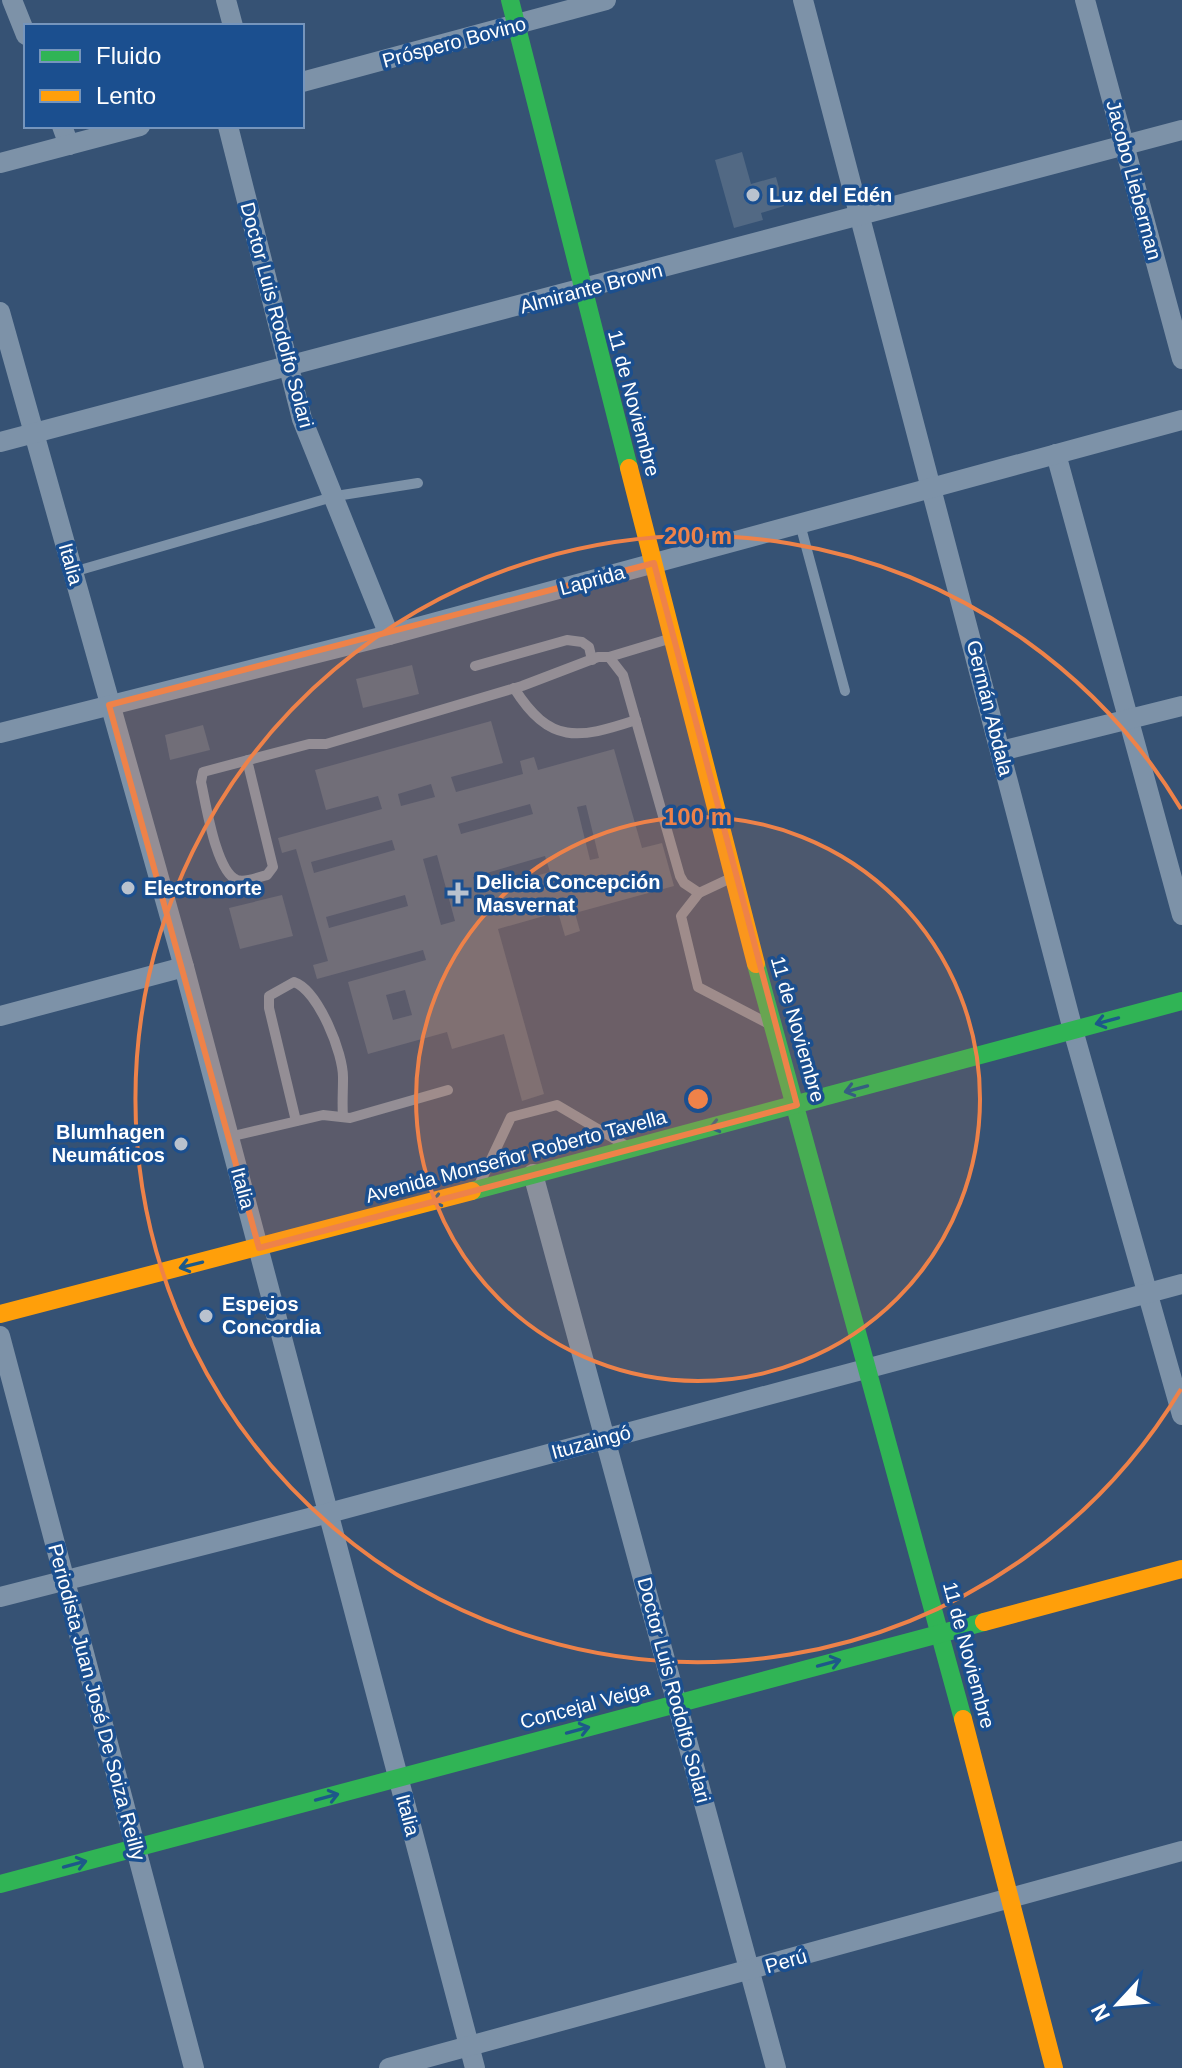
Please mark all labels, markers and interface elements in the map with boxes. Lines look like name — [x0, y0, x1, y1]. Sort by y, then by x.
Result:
street label: Próspero Bovino — [380, 12, 528, 72]
legend — [24, 24, 304, 128]
text: Fluido — [96, 42, 161, 69]
text: Lento — [96, 82, 156, 109]
street label: Jacobo Lieberman — [1102, 98, 1166, 262]
place label: Luz del Edén — [769, 184, 892, 206]
marker: Luz del Edén — [744, 186, 762, 204]
street label: Doctor Luis Rodolfo Solari — [236, 200, 318, 430]
street label: Almirante Brown — [517, 258, 665, 318]
street label: 11 de Noviembre — [604, 327, 664, 479]
text: 200 m — [664, 522, 732, 549]
street label: Italia — [55, 541, 88, 588]
street label: Laprida — [557, 561, 628, 599]
street label: Germán Abdala — [963, 638, 1018, 779]
text: 100 m — [664, 803, 732, 830]
place label: Delicia Concepción Masvernat — [476, 871, 661, 916]
place label: Electronorte — [144, 877, 262, 899]
marker: Electronorte — [119, 879, 137, 897]
marker: Delicia Concepción Masvernat — [447, 882, 469, 904]
street label: 11 de Noviembre — [767, 953, 829, 1105]
one-way arrow — [1094, 1015, 1120, 1030]
one-way arrow — [843, 1082, 869, 1097]
centre of rings — [684, 1085, 712, 1113]
street label: Avenida Monseñor Roberto Tavella — [363, 1105, 670, 1207]
one-way arrow — [709, 1118, 735, 1133]
place label: Blumhagen Neumáticos — [52, 1121, 165, 1166]
marker: Blumhagen Neumáticos — [172, 1135, 190, 1153]
street label: Italia — [227, 1165, 259, 1212]
one-way arrow — [430, 1192, 456, 1207]
one-way arrow — [179, 1259, 205, 1274]
place label: Espejos Concordia — [222, 1293, 322, 1338]
marker: Espejos Concordia — [197, 1307, 215, 1325]
street label: Ituzaingó — [549, 1421, 633, 1463]
street label: Periodista Juan José De Soiza Reilly — [44, 1541, 150, 1863]
street label: Doctor Luis Rodolfo Solari — [633, 1575, 715, 1805]
street label: 11 de Noviembre — [939, 1579, 999, 1731]
one-way arrow — [816, 1655, 842, 1670]
street label: Concejal Veiga — [518, 1677, 653, 1733]
one-way arrow — [564, 1722, 590, 1737]
one-way arrow — [313, 1789, 339, 1804]
street label: Italia — [392, 1792, 424, 1839]
one-way arrow — [62, 1855, 88, 1870]
street label: Perú — [763, 1945, 809, 1977]
north arrow — [1078, 1964, 1158, 2044]
text: N — [1086, 2000, 1115, 2025]

